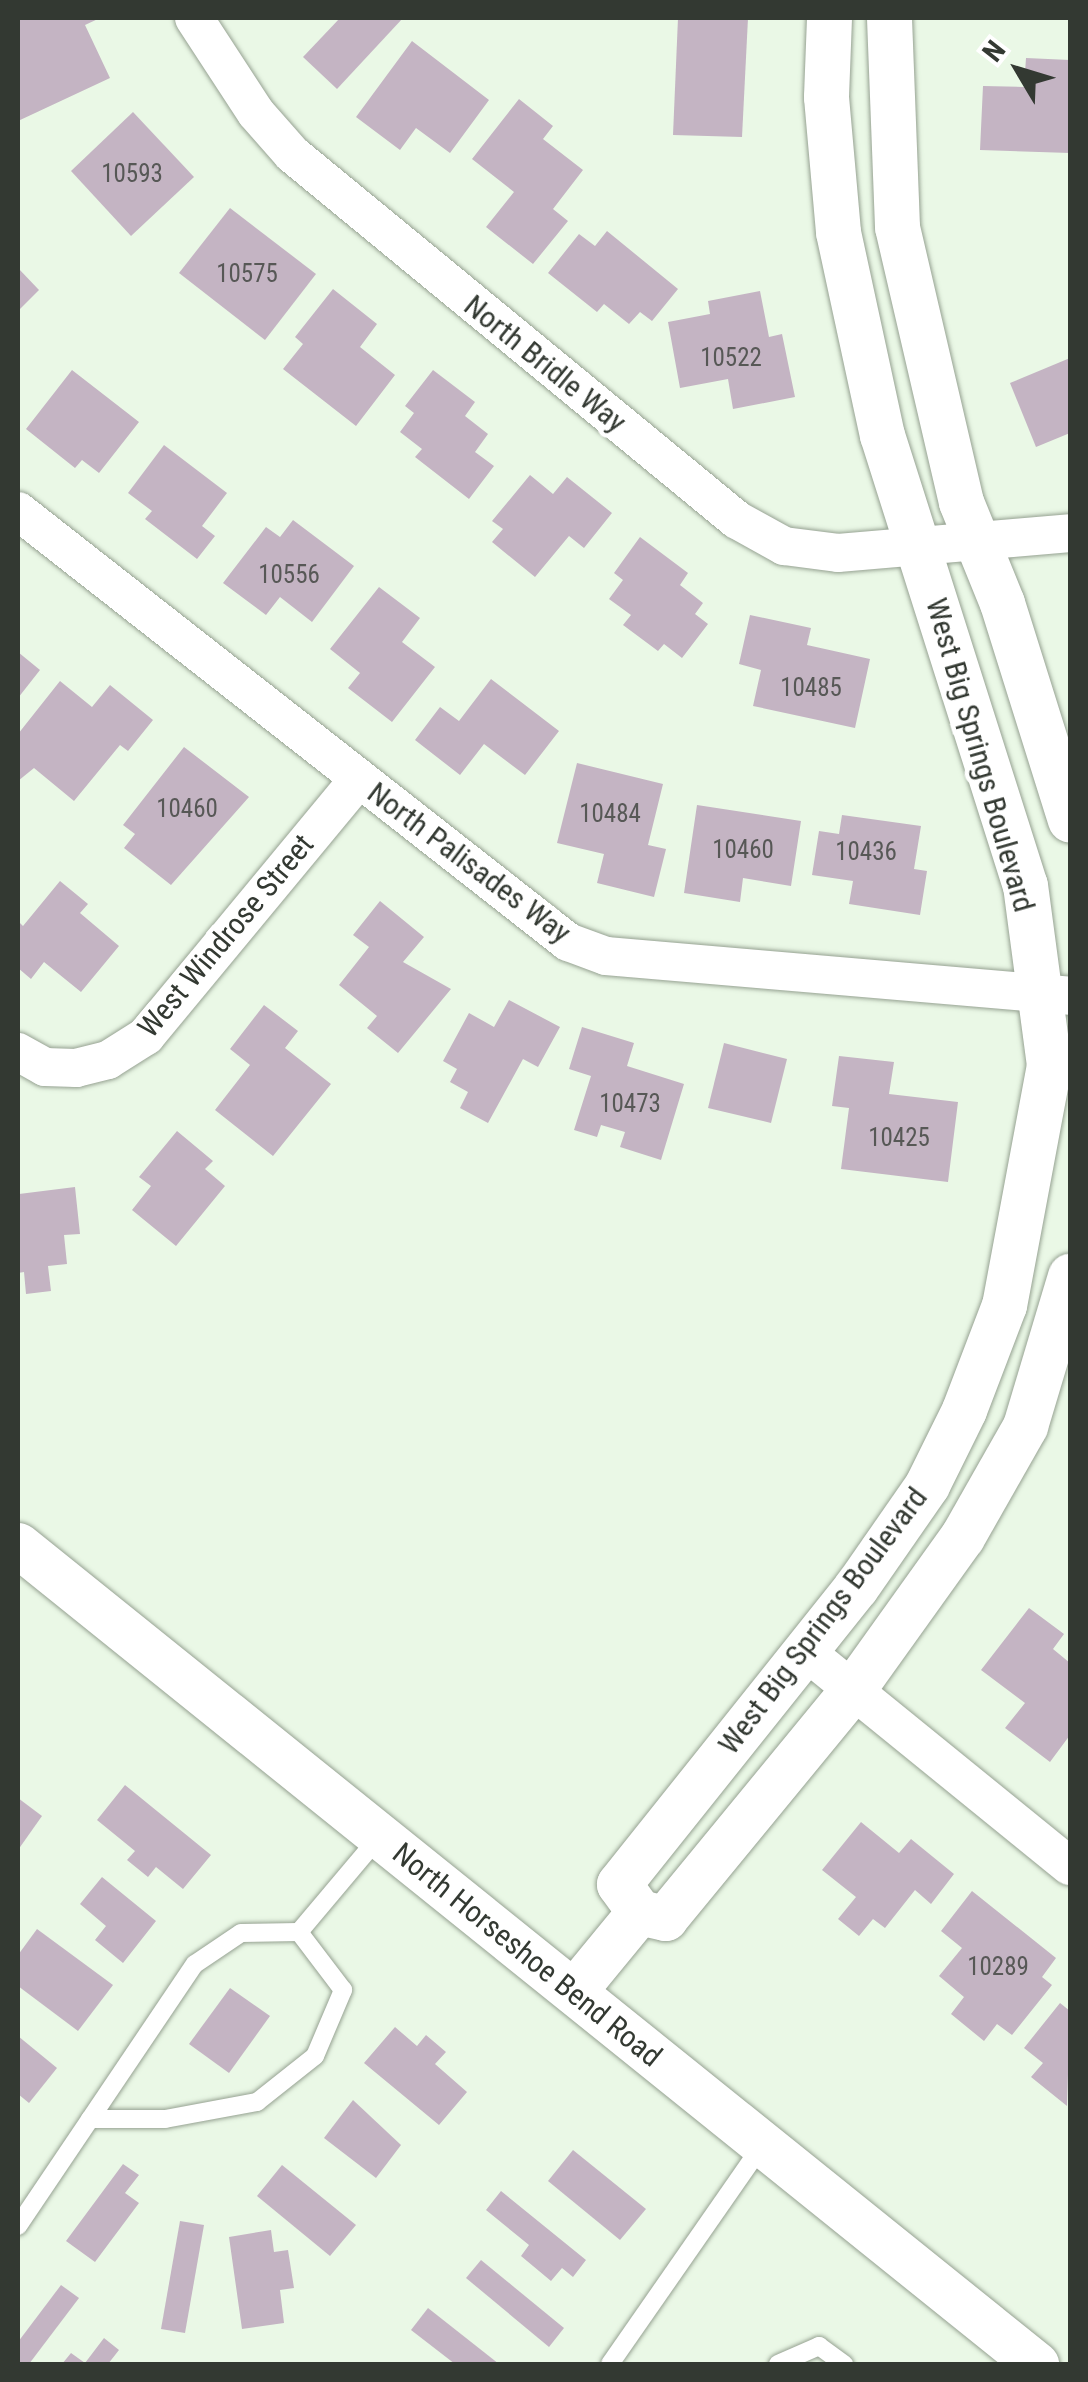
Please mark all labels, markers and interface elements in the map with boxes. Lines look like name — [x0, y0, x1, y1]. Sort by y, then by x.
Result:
north arrow — [968, 20, 1068, 120]
text: N — [976, 34, 1012, 68]
house number: 10593 — [101, 159, 163, 189]
house number: 10575 — [216, 259, 278, 289]
street label: North Bridle Way — [457, 288, 633, 440]
house number: 10522 — [700, 343, 762, 373]
house number: 10556 — [258, 560, 320, 590]
street label: West Big Springs Boulevard — [918, 594, 1042, 916]
house number: 10485 — [780, 673, 842, 703]
street label: North Palisades Way — [360, 775, 578, 951]
house number: 10460 — [156, 794, 218, 824]
house number: 10484 — [579, 799, 641, 829]
street label: West Windrose Street — [131, 827, 321, 1045]
house number: 10460 — [712, 835, 774, 865]
house number: 10436 — [835, 837, 897, 867]
house number: 10473 — [599, 1089, 661, 1119]
house number: 10425 — [868, 1123, 930, 1153]
street label: West Big Springs Boulevard — [711, 1481, 935, 1761]
street label: North Horseshoe Bend Road — [385, 1835, 669, 2075]
house number: 10289 — [967, 1952, 1029, 1982]

